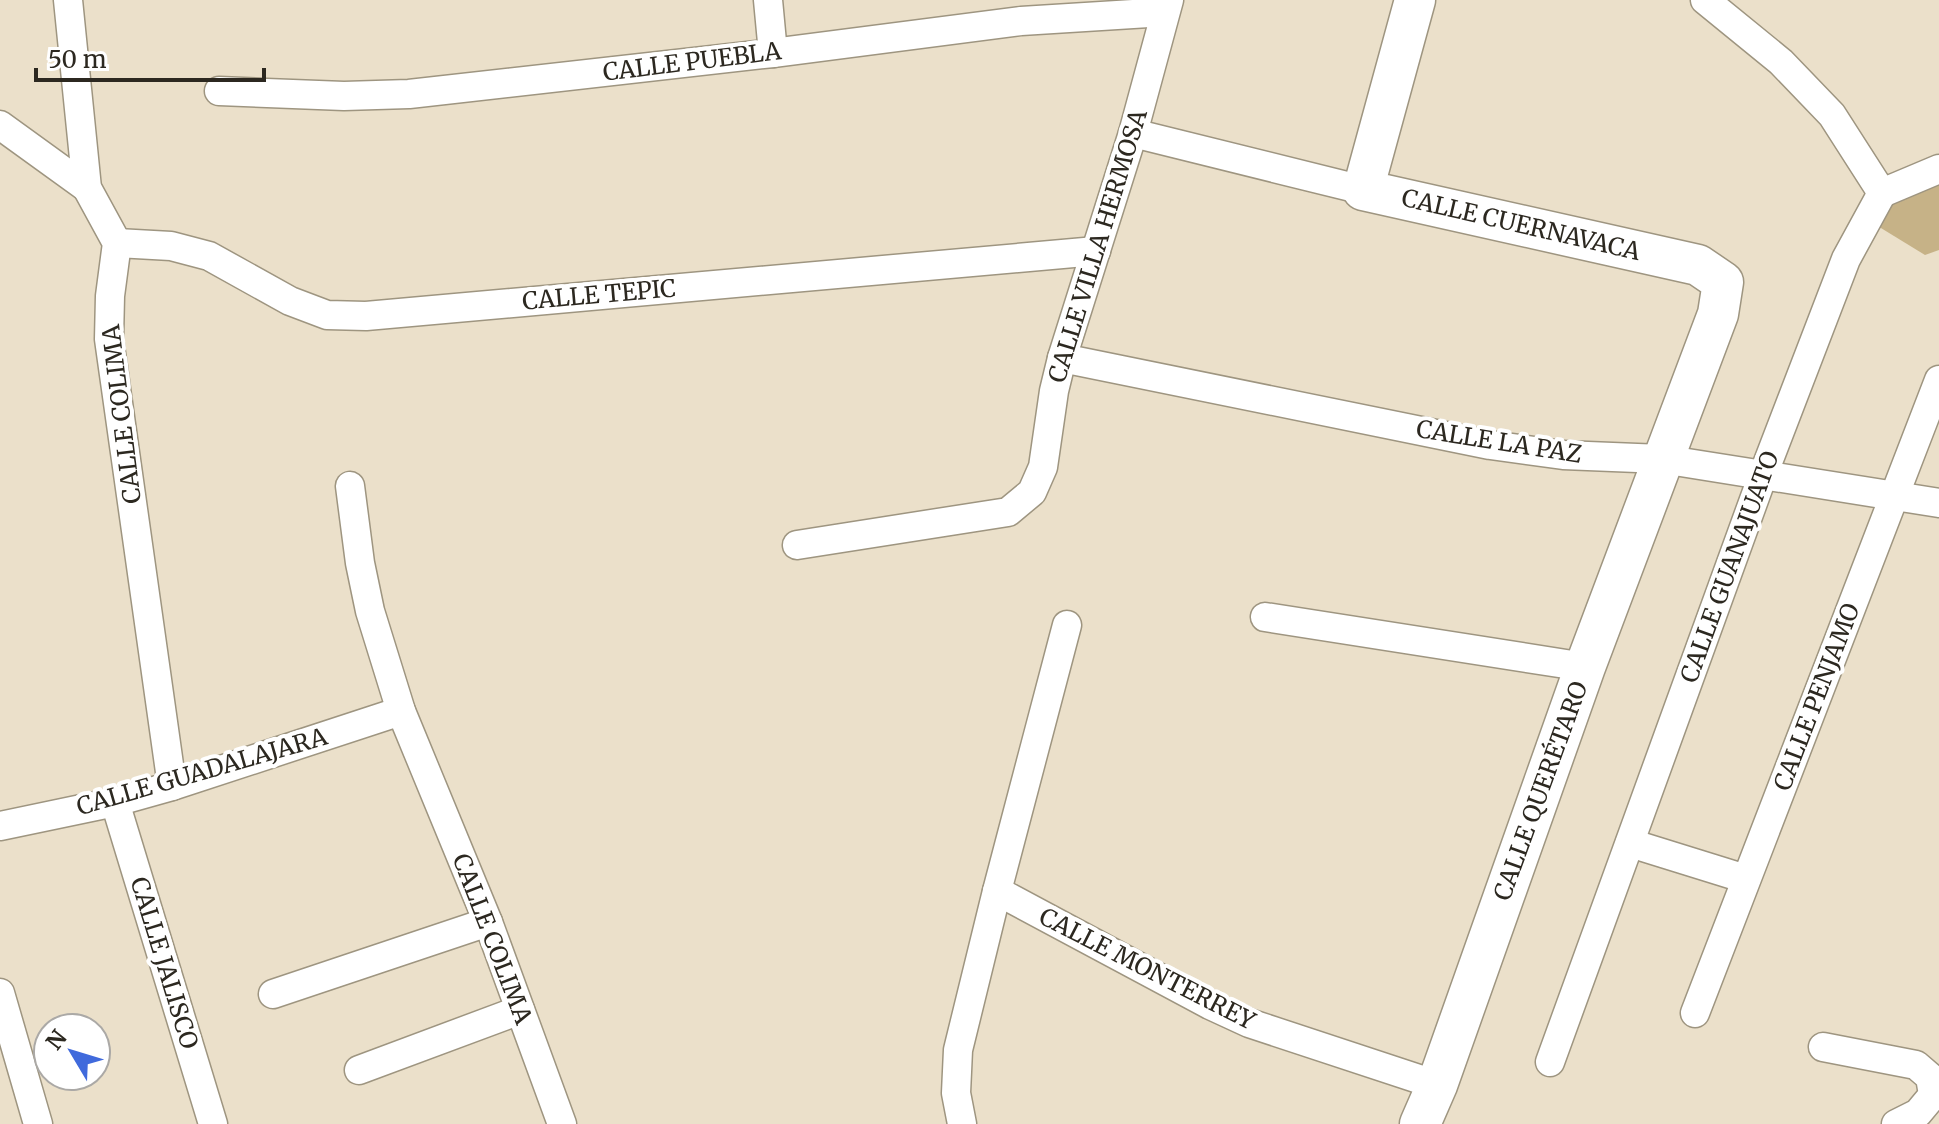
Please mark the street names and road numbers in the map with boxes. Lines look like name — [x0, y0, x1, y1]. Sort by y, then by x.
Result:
street label: CALLE PUEBLA — [601, 35, 784, 88]
street label: CALLE VILLA HERMOSA — [1041, 104, 1154, 386]
street label: CALLE CUERNAVACA — [1399, 182, 1644, 267]
street label: CALLE TEPIC — [521, 272, 677, 317]
street label: CALLE COLIMA — [95, 322, 148, 505]
street label: CALLE LA PAZ — [1414, 413, 1584, 470]
street label: CALLE GUANAJUATO — [1673, 447, 1786, 687]
street label: CALLE PENJAMO — [1767, 599, 1867, 795]
street label: CALLE QUERÉTARO — [1486, 677, 1595, 905]
street label: CALLE GUADALAJARA — [73, 721, 332, 822]
street label: CALLE COLIMA — [446, 849, 540, 1029]
street label: CALLE JALISCO — [124, 873, 205, 1053]
street label: CALLE MONTERREY — [1034, 901, 1261, 1037]

